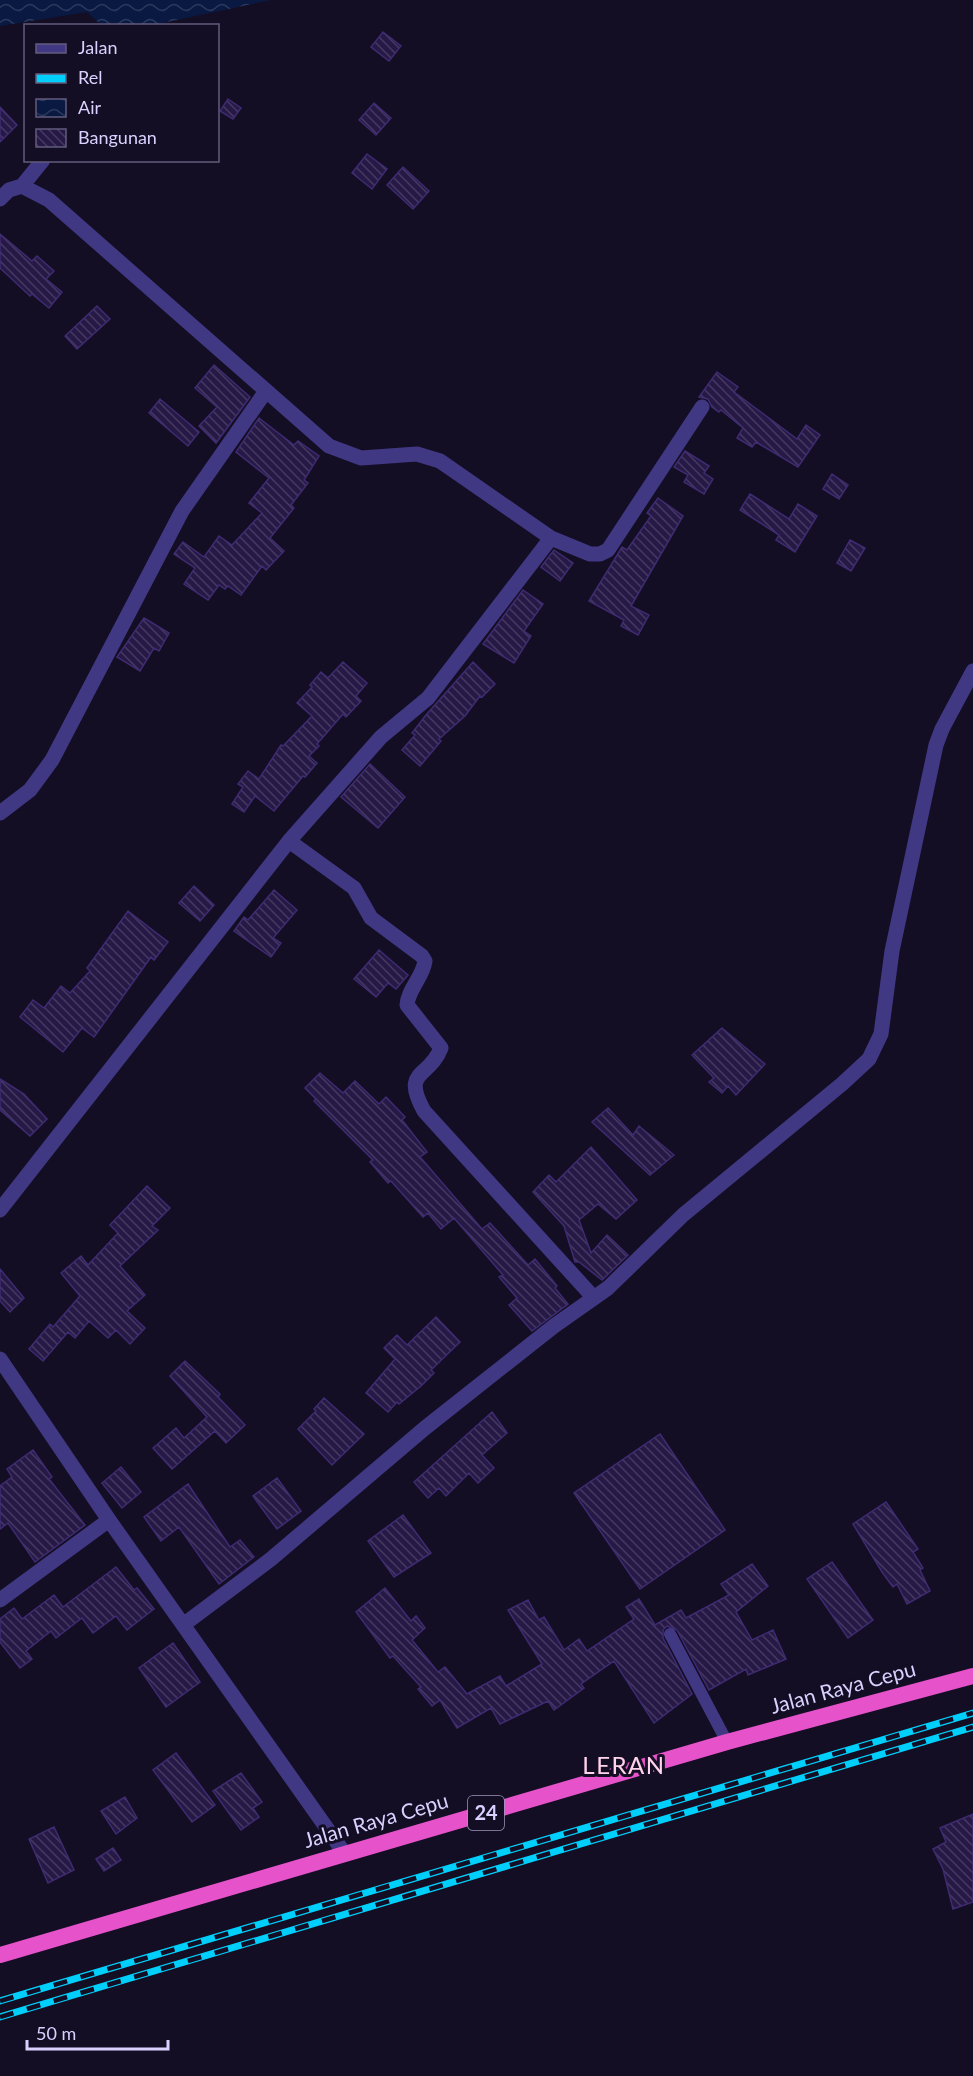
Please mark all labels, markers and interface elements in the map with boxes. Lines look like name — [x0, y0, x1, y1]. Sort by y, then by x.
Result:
legend — [24, 24, 219, 162]
text: Jalan — [78, 36, 117, 58]
text: Rel — [78, 66, 102, 88]
text: Air — [78, 96, 101, 118]
text: Bangunan — [78, 126, 157, 148]
street label: Jalan Raya Cepu — [767, 1655, 918, 1718]
district label: LERAN — [582, 1750, 666, 1779]
street label: Jalan Raya Cepu — [300, 1787, 451, 1852]
road number: 24 — [468, 1796, 504, 1830]
scale bar — [27, 2013, 168, 2051]
text: 50 m — [36, 2022, 76, 2044]

